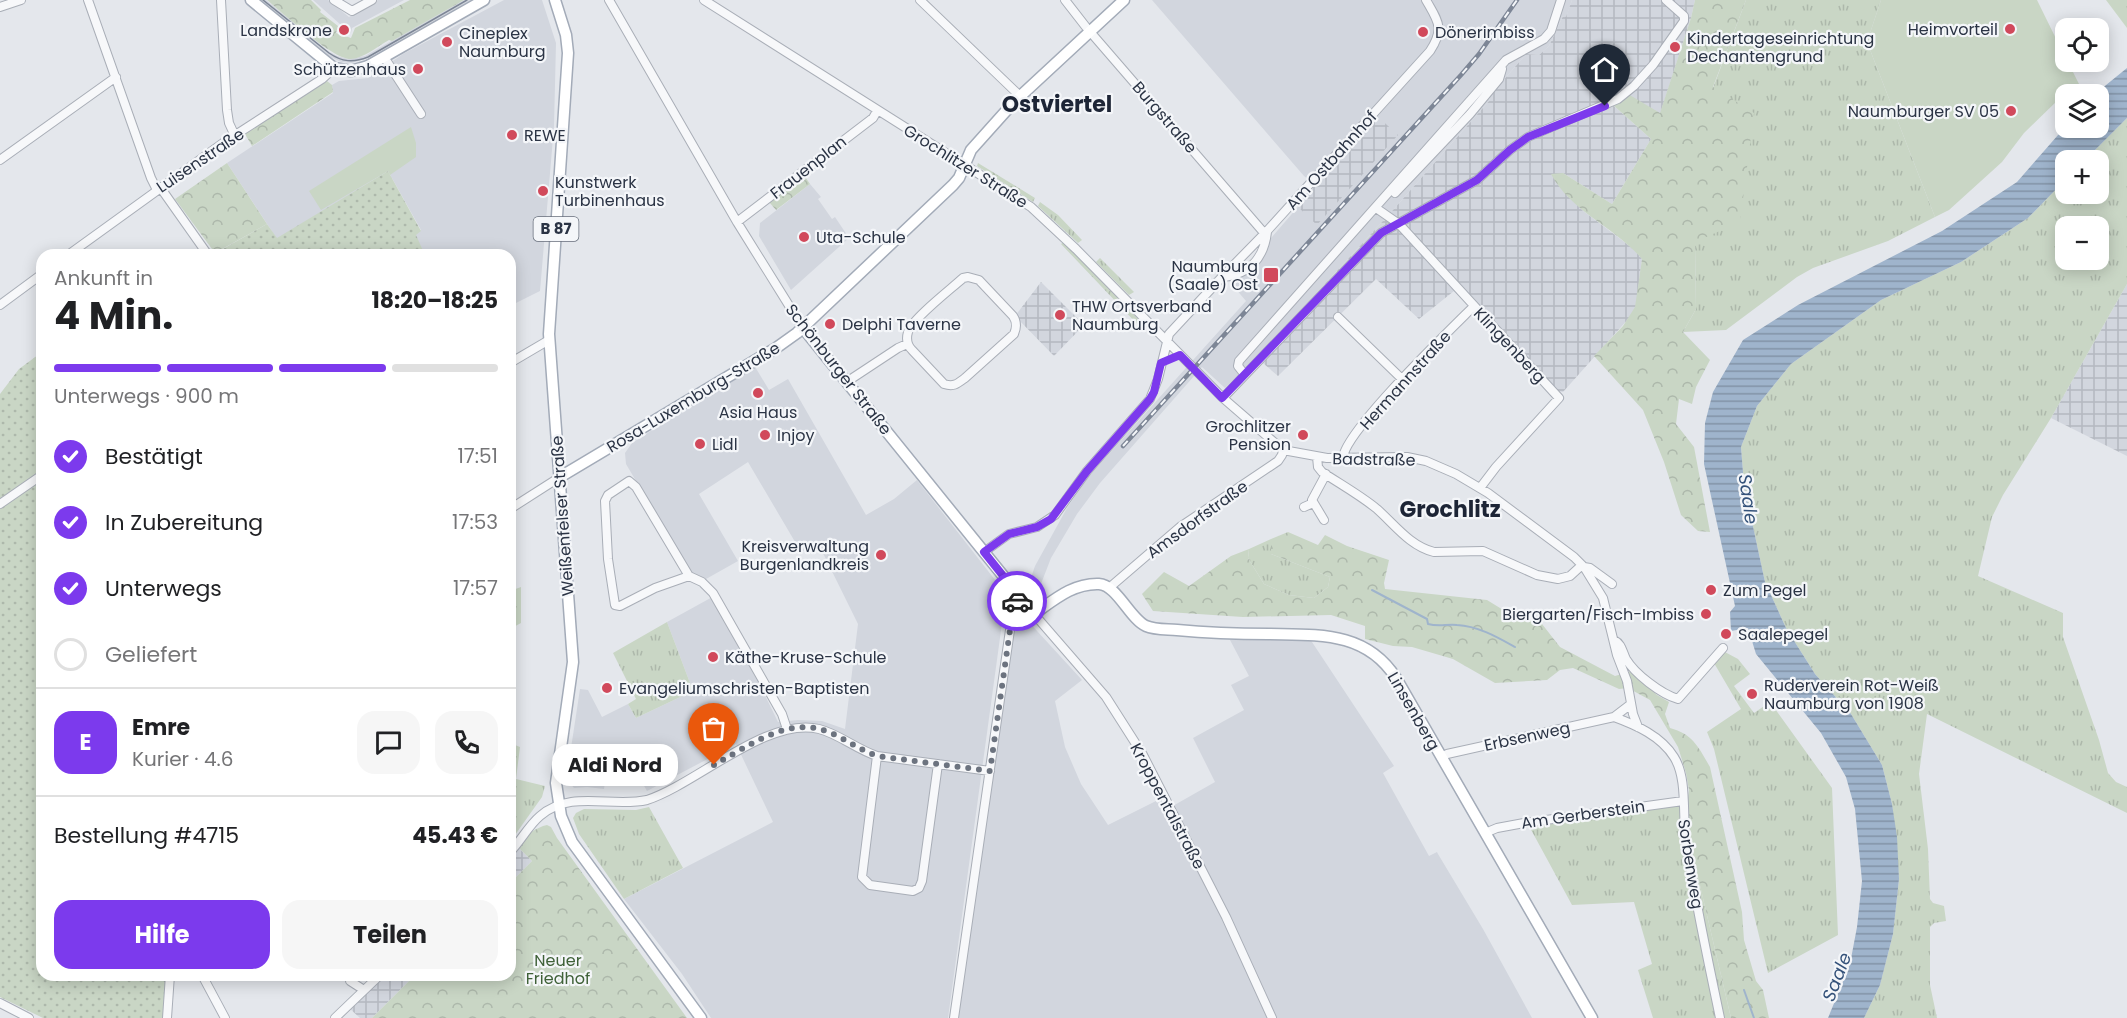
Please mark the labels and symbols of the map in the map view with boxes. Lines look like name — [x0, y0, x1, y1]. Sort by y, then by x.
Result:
place label: Heimvorteil — [1908, 18, 1998, 41]
place label: Landskrone — [240, 19, 332, 42]
place label: Dönerimbiss — [1435, 21, 1535, 44]
place label: Cineplex Naumburg — [459, 22, 546, 63]
marker: Heimvorteil — [2003, 22, 2017, 36]
marker: Landskrone — [337, 23, 351, 37]
marker: Dönerimbiss — [1416, 25, 1430, 39]
place label: Kindertageseinrichtung Dechantengrund — [1687, 27, 1874, 68]
marker: Cineplex Naumburg — [440, 35, 454, 49]
marker: Kindertageseinrichtung Dechantengrund — [1668, 40, 1682, 54]
pin — [1579, 44, 1630, 106]
place label: Schützenhaus — [294, 58, 406, 81]
marker: Schützenhaus — [411, 62, 425, 76]
street label: Burgstraße — [1127, 76, 1202, 158]
district label: Ostviertel — [1002, 89, 1112, 120]
place label: Naumburger SV 05 — [1848, 100, 1999, 123]
marker: Naumburger SV 05 — [2004, 104, 2018, 118]
street label: Am Ostbahnhof — [1281, 106, 1382, 215]
street label: Grochlitzer Straße — [899, 119, 1032, 214]
street label: Luisenstraße — [152, 122, 249, 198]
place label: REWE — [524, 124, 566, 147]
marker: REWE — [505, 128, 519, 142]
street label: Frauenplan — [765, 130, 851, 204]
place label: Kunstwerk Turbinenhaus — [555, 171, 665, 212]
marker: Kunstwerk Turbinenhaus — [536, 184, 550, 198]
road number: B 87 — [534, 217, 578, 241]
place label: Uta-Schule — [816, 226, 906, 249]
marker: Uta-Schule — [797, 230, 811, 244]
place label: Naumburg (Saale) Ost — [1168, 255, 1258, 296]
marker: Naumburg (Saale) Ost — [1262, 266, 1280, 284]
place label: THW Ortsverband Naumburg — [1072, 295, 1212, 336]
street label: Schönburger Straße — [780, 299, 897, 440]
street label: Klingenberg — [1468, 302, 1551, 388]
marker: THW Ortsverband Naumburg — [1053, 308, 1067, 322]
place label: Delphi Taverne — [842, 313, 961, 336]
marker: Delphi Taverne — [823, 317, 837, 331]
street label: Hermannstraße — [1354, 326, 1456, 435]
street label: Rosa-Luxemburg-Straße — [602, 336, 784, 458]
marker: Asia Haus — [751, 386, 765, 400]
place label: Asia Haus — [719, 401, 797, 424]
place label: Grochlitzer Pension — [1206, 415, 1291, 456]
place label: Injoy — [777, 424, 814, 447]
marker: Injoy — [758, 428, 772, 442]
marker: Grochlitzer Pension — [1296, 428, 1310, 442]
place label: Lidl — [712, 433, 738, 456]
street label: Weißenfelser Straße — [545, 435, 580, 597]
marker: Lidl — [693, 437, 707, 451]
street label: Badstraße — [1332, 447, 1416, 472]
water label: Saale — [1733, 472, 1764, 526]
street label: Amsdorfstraße — [1142, 475, 1253, 564]
district label: Grochlitz — [1399, 494, 1501, 525]
place label: Kreisverwaltung Burgenlandkreis — [740, 535, 869, 576]
marker: Kreisverwaltung Burgenlandkreis — [874, 548, 888, 562]
courier — [987, 571, 1047, 631]
place label: Zum Pegel — [1723, 579, 1807, 602]
marker: Zum Pegel — [1704, 583, 1718, 597]
place label: Biergarten/Fisch-Imbiss — [1502, 603, 1694, 626]
marker: Biergarten/Fisch-Imbiss — [1699, 607, 1713, 621]
place label: Saalepegel — [1738, 623, 1828, 646]
marker: Saalepegel — [1719, 627, 1733, 641]
place label: Käthe-Kruse-Schule — [725, 646, 887, 669]
marker: Käthe-Kruse-Schule — [706, 650, 720, 664]
street label: Linsenberg — [1382, 668, 1445, 755]
place label: Ruderverein Rot-Weiß Naumburg von 1908 — [1764, 674, 1939, 715]
place label: Evangeliumschristen-Baptisten — [619, 677, 869, 700]
marker: Evangeliumschristen-Baptisten — [600, 681, 614, 695]
marker: Ruderverein Rot-Weiß Naumburg von 1908 — [1745, 687, 1759, 701]
pin — [688, 703, 739, 765]
street label: Erbsenweg — [1482, 716, 1572, 757]
street label: Kroppentalstraße — [1125, 739, 1211, 873]
callout: Aldi Nord — [552, 744, 678, 786]
street label: Am Gerberstein — [1520, 794, 1646, 835]
street label: Sorbenweg — [1672, 818, 1709, 911]
park label: Neuer Friedhof — [526, 949, 590, 990]
water label: Saale — [1816, 949, 1857, 1005]

